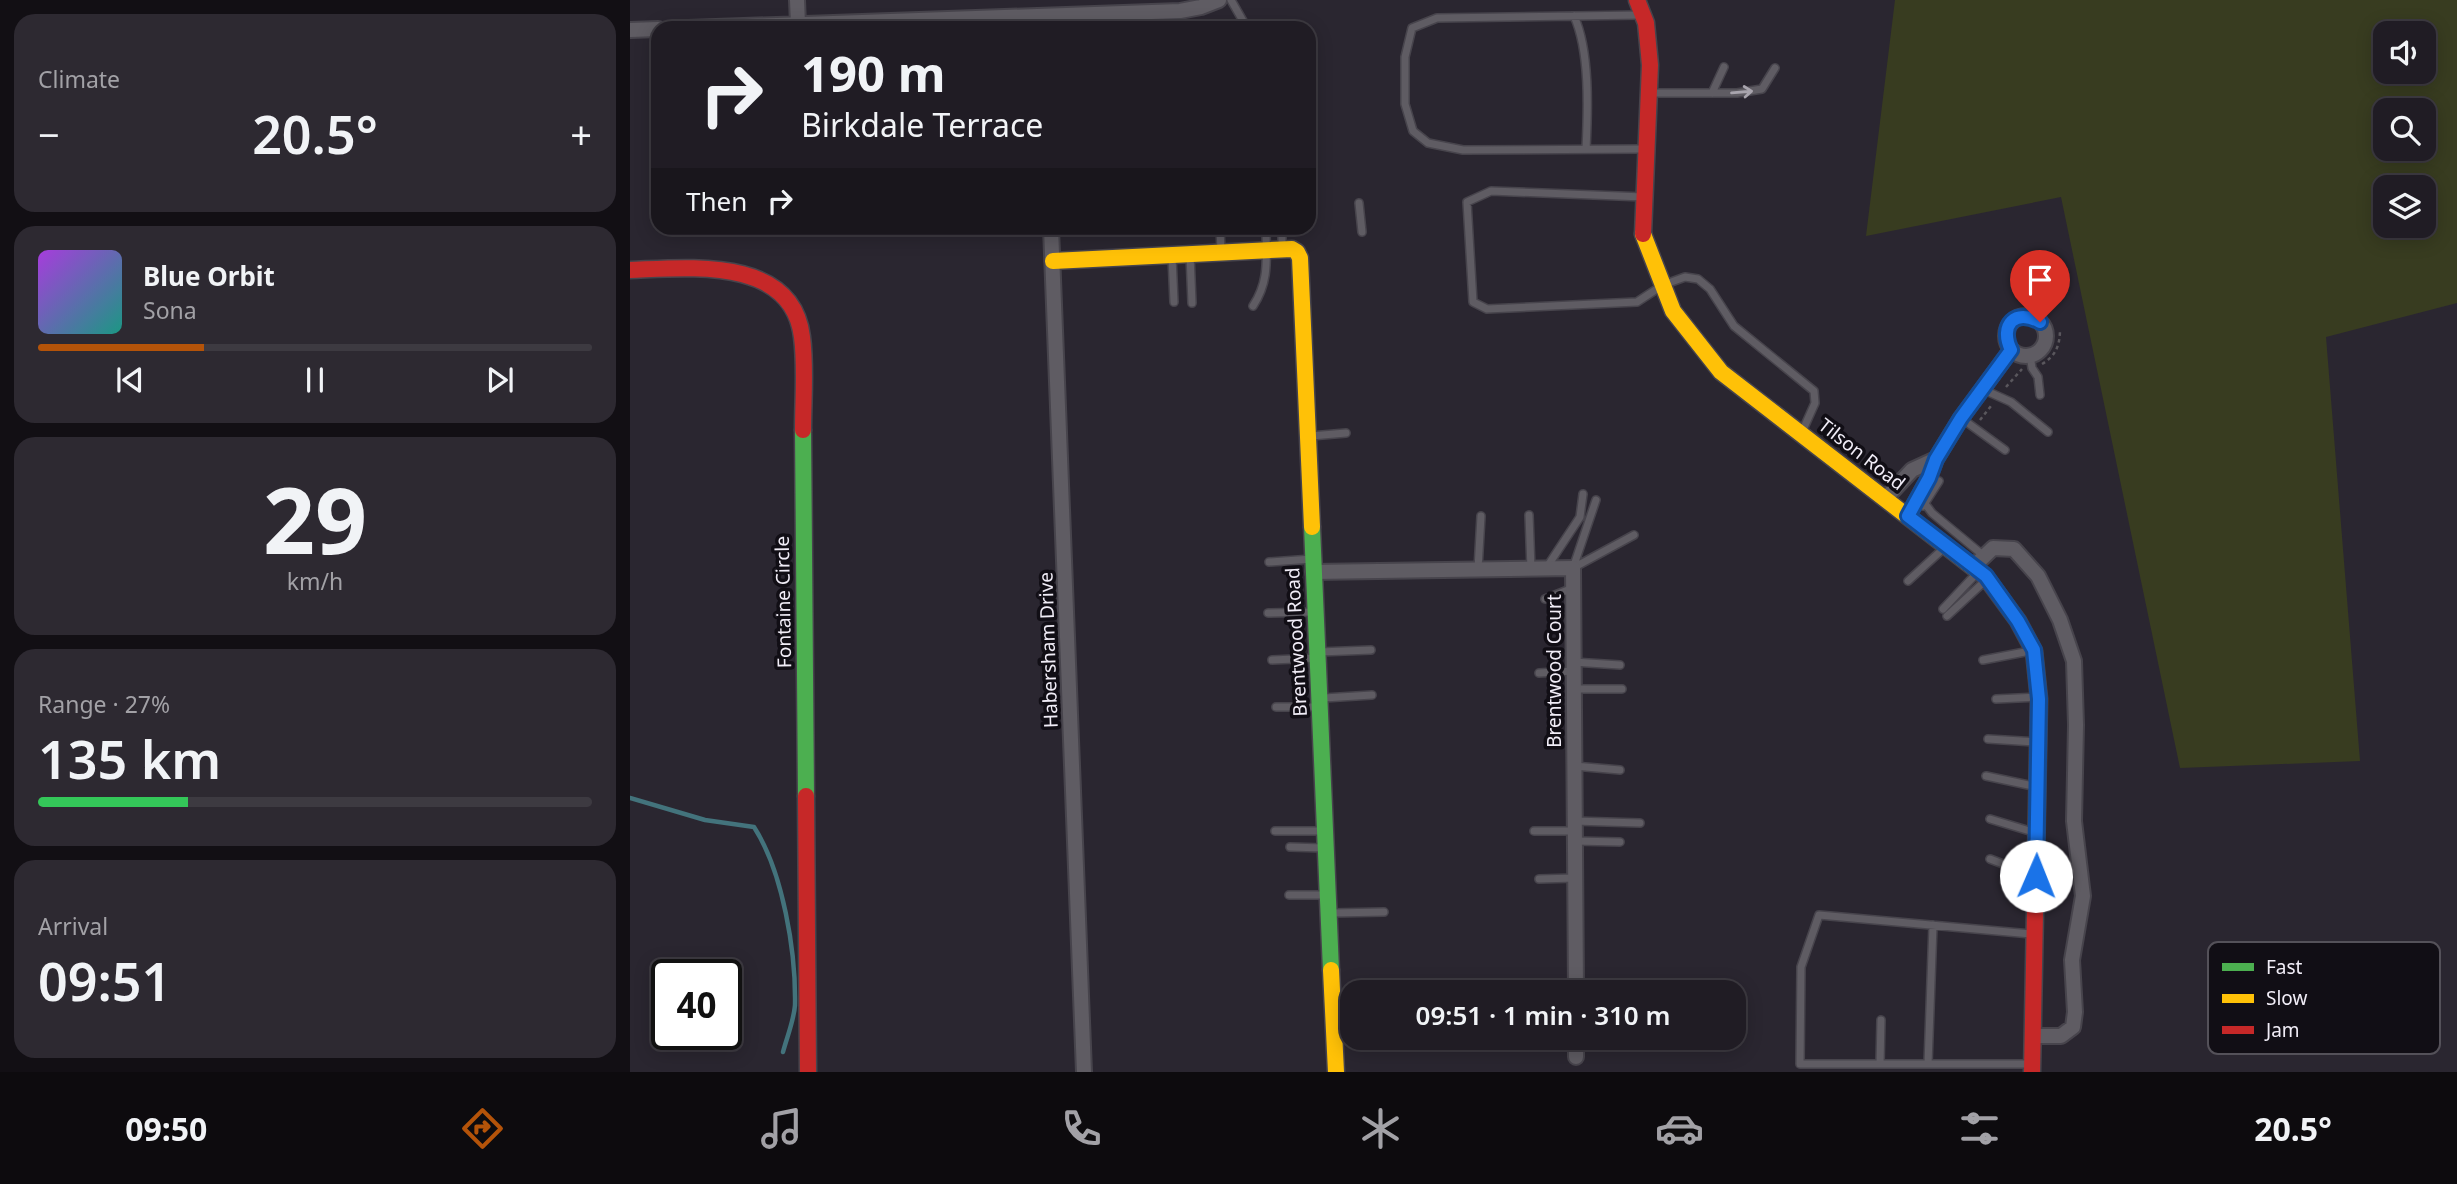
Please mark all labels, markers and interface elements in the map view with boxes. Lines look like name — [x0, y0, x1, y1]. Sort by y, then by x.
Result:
map controls — [2373, 21, 2436, 238]
button: sound — [2373, 21, 2436, 84]
text: 190 m — [801, 40, 946, 106]
icon: right — [686, 49, 777, 140]
text: Climate — [38, 63, 120, 95]
one-way arrow — [1730, 85, 1752, 98]
text: 20.5° — [252, 98, 378, 169]
button: search — [2373, 98, 2436, 161]
text: Birkdale Terrace — [801, 103, 1043, 146]
text: − — [38, 108, 60, 160]
text: + — [570, 108, 592, 160]
button: layers — [2373, 175, 2436, 238]
icon: right — [761, 182, 799, 220]
text: Then — [686, 183, 747, 219]
pin — [2010, 250, 2070, 322]
text: Blue Orbit — [143, 258, 275, 294]
icon: arrive — [2021, 261, 2059, 299]
text: Sona — [143, 294, 197, 326]
icon: previous — [111, 361, 149, 399]
icon: pause — [296, 361, 334, 399]
icon: next — [481, 361, 519, 399]
street label: Tilson Road — [1813, 412, 1911, 496]
text: 29 — [263, 457, 367, 581]
street label: Fontaine Circle — [769, 536, 797, 668]
text: km/h — [287, 565, 343, 597]
street label: Brentwood Road — [1279, 567, 1313, 717]
street label: Habersham Drive — [1032, 572, 1064, 728]
street label: Brentwood Court — [1541, 594, 1567, 748]
text: Range · 27% — [38, 688, 170, 720]
text: 135 km — [38, 723, 221, 794]
position arrow — [1999, 839, 2073, 913]
text: Arrival — [38, 910, 108, 942]
legend — [2208, 942, 2440, 1054]
text: 09:51 — [38, 945, 171, 1016]
text: Fast — [2266, 954, 2303, 980]
speed limit sign: 40 — [651, 959, 742, 1050]
text: Slow — [2266, 985, 2307, 1011]
text: 09:51 · 1 min · 310 m — [1416, 997, 1670, 1033]
text: Jam — [2264, 1017, 2300, 1043]
icon: directions — [458, 1104, 507, 1153]
icon: music — [757, 1104, 806, 1153]
icon: phone — [1057, 1104, 1106, 1153]
icon: climate — [1356, 1104, 1405, 1153]
icon: car — [1655, 1104, 1704, 1153]
icon: filters — [1955, 1104, 2004, 1153]
text: 09:50 — [125, 1107, 207, 1150]
text: 20.5° — [2254, 1107, 2332, 1150]

